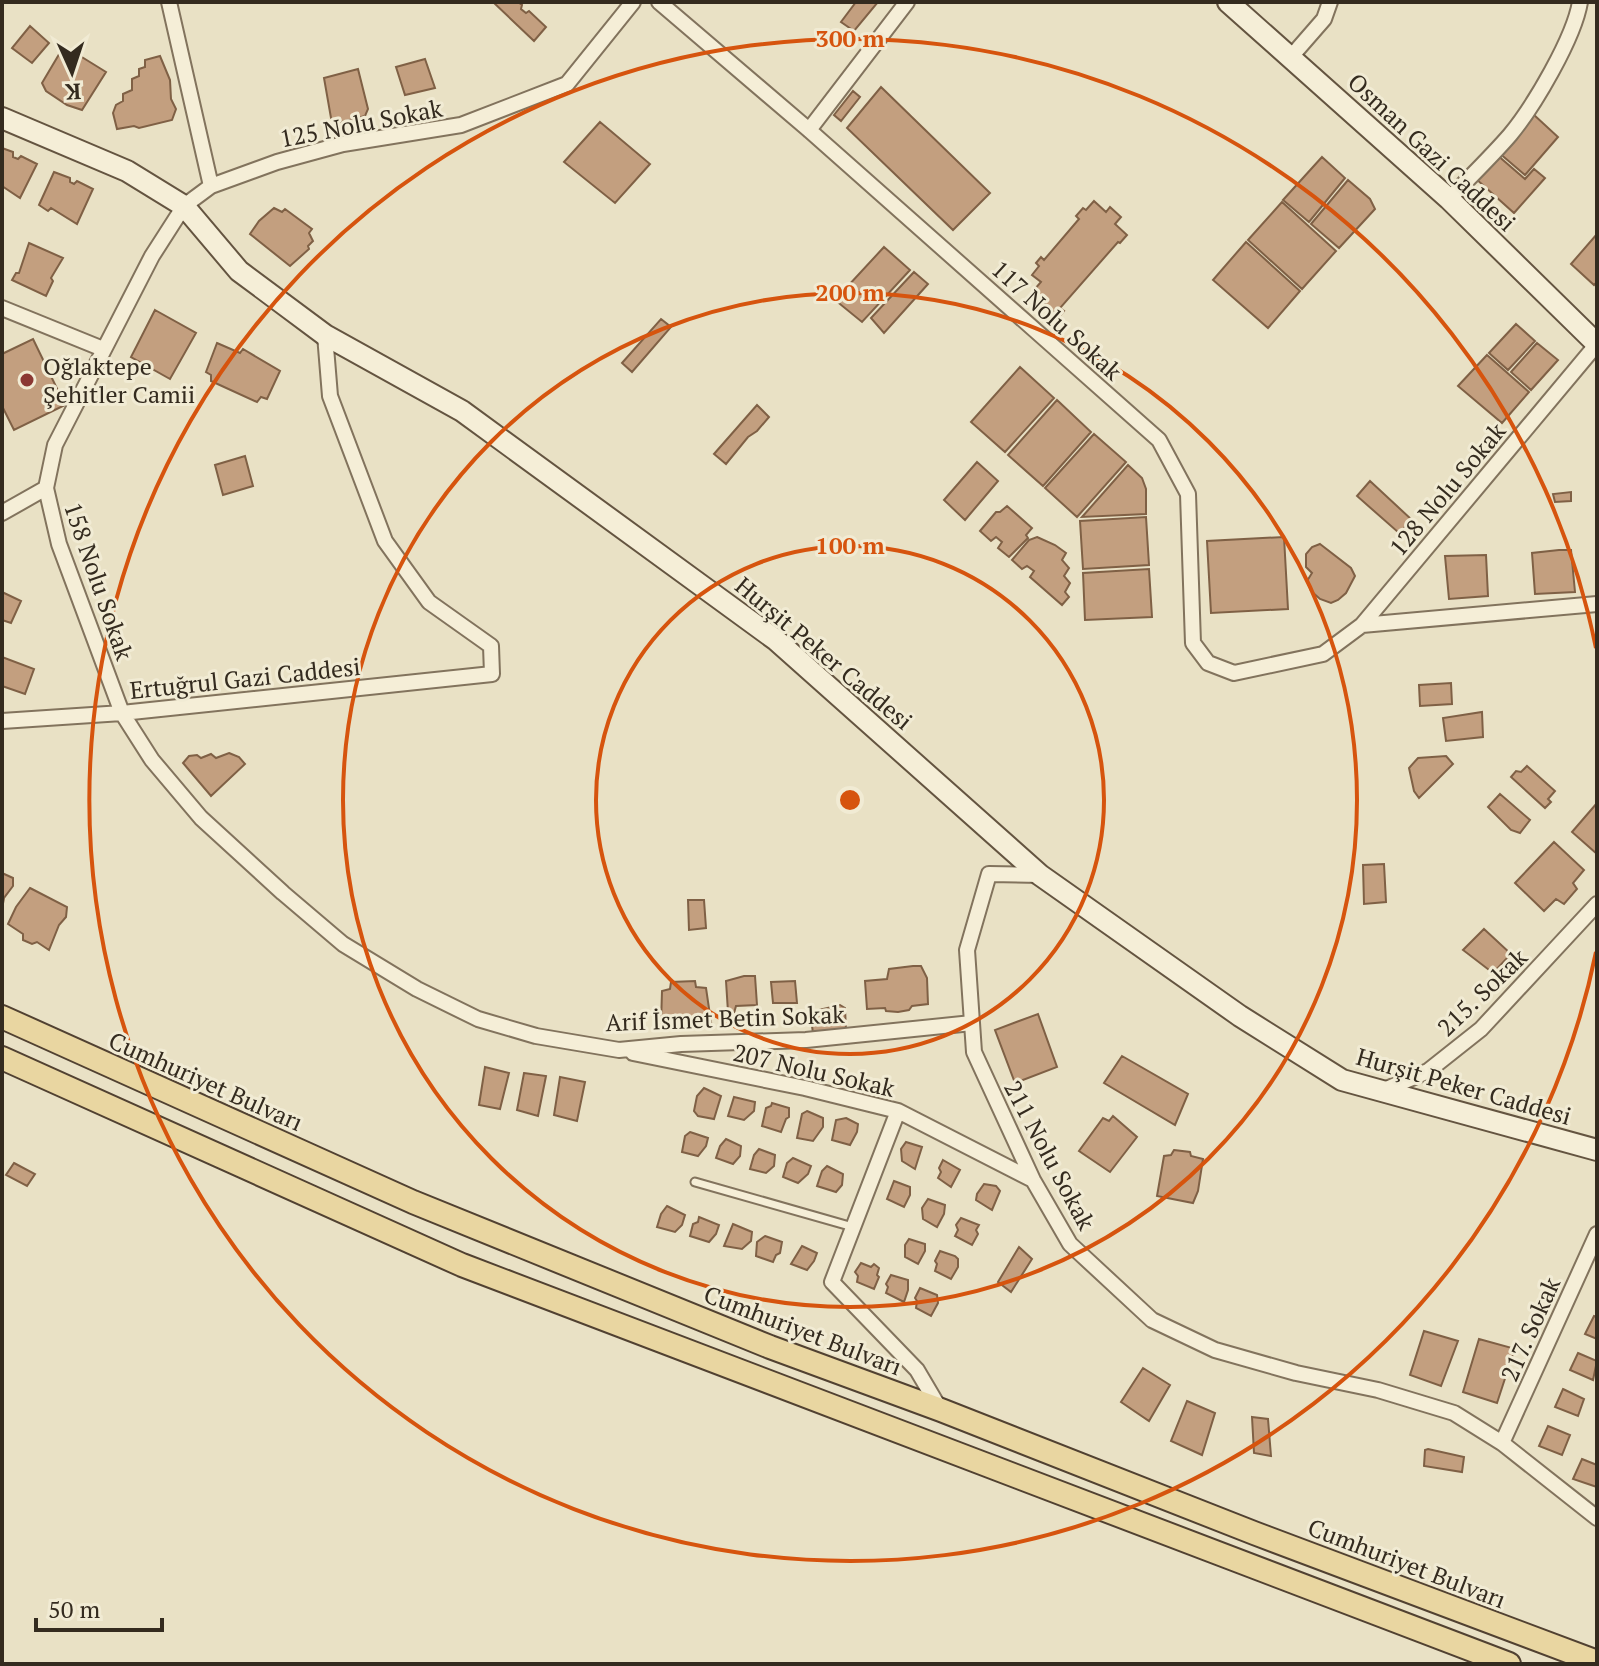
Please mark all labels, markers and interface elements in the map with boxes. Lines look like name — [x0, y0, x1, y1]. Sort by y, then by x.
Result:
text: 300 m — [815, 22, 885, 54]
north arrow — [32, 32, 112, 112]
street label: Osman Gazi Caddesi — [1341, 66, 1523, 238]
text: K — [64, 78, 82, 107]
street label: 125 Nolu Sokak — [277, 91, 446, 154]
street label: 117 Nolu Sokak — [985, 253, 1129, 387]
text: 200 m — [815, 276, 885, 308]
place label: Oğlaktepe Şehitler Camii — [43, 350, 195, 410]
marker: Oğlaktepe Şehitler Camii — [18, 371, 36, 389]
street label: 128 Nolu Sokak — [1382, 415, 1513, 562]
street label: 158 Nolu Sokak — [57, 498, 141, 665]
text: 100 m — [815, 529, 885, 561]
street label: Hurşit Peker Caddesi — [729, 569, 919, 737]
street label: Ertuğrul Gazi Caddesi — [128, 650, 362, 706]
centre of rings — [836, 786, 864, 814]
street label: 215. Sokak — [1430, 941, 1534, 1043]
street label: Arif İsmet Betin Sokak — [605, 998, 846, 1038]
street label: Cumhuriyet Bulvarı — [104, 1024, 308, 1138]
street label: 207 Nolu Sokak — [730, 1036, 899, 1104]
street label: Hurşit Peker Caddesi — [1353, 1040, 1575, 1132]
street label: 211 Nolu Sokak — [997, 1075, 1103, 1236]
street label: 217. Sokak — [1493, 1271, 1567, 1386]
street label: Cumhuriyet Bulvarı — [700, 1278, 906, 1382]
street label: Cumhuriyet Bulvarı — [1304, 1511, 1510, 1615]
scale bar — [36, 1582, 162, 1632]
text: 50 m — [48, 1593, 100, 1625]

